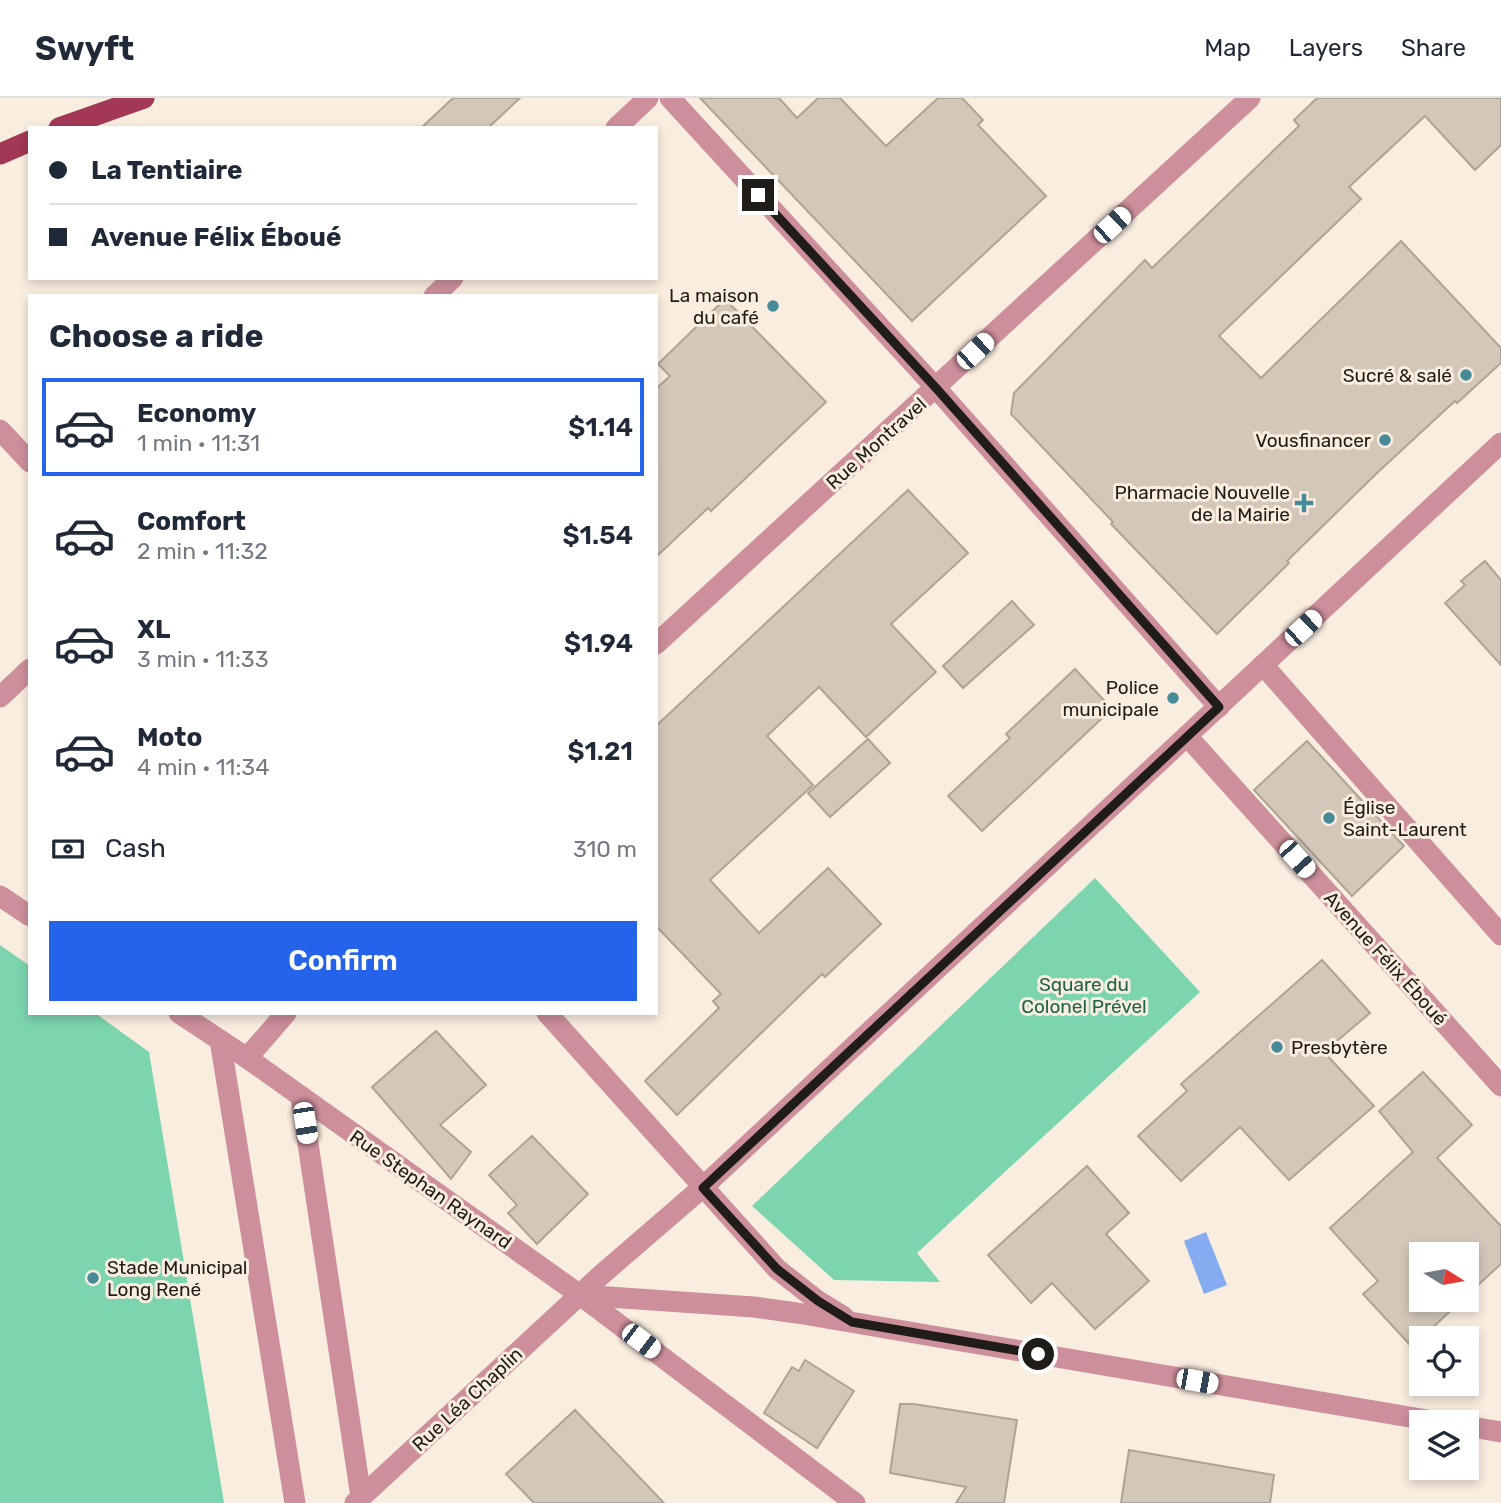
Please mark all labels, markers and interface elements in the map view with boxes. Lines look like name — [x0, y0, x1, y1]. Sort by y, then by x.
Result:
text: Swyft — [35, 29, 134, 68]
text: Map — [1204, 34, 1251, 62]
text: Layers — [1289, 34, 1363, 62]
text: Share — [1401, 34, 1466, 62]
text: La Tentiaire — [91, 155, 242, 186]
route end — [742, 179, 774, 211]
car — [1090, 203, 1135, 247]
text: Avenue Félix Éboué — [91, 222, 341, 253]
place label: La maison du café — [669, 284, 759, 329]
marker: La maison du café — [765, 298, 781, 314]
text: Choose a ride — [49, 317, 263, 355]
car — [953, 329, 998, 373]
place label: Sucré & salé — [1343, 364, 1452, 387]
marker: Sucré & salé — [1458, 367, 1474, 383]
street label: Rue Montravel — [822, 392, 931, 494]
icon: car — [53, 396, 116, 459]
text: Economy — [137, 398, 256, 429]
text: $1.14 — [568, 412, 633, 443]
text: 1 min · 11:31 — [137, 429, 260, 457]
place label: Vousfinancer — [1255, 429, 1372, 452]
marker: Vousfinancer — [1377, 432, 1393, 448]
place label: Pharmacie Nouvelle de la Mairie — [1115, 481, 1290, 526]
marker: Pharmacie Nouvelle de la Mairie — [1296, 495, 1312, 511]
icon: car — [53, 504, 116, 567]
text: Comfort — [137, 506, 246, 537]
text: $1.54 — [563, 520, 633, 551]
text: 2 min · 11:32 — [137, 537, 268, 565]
car — [1281, 606, 1326, 650]
icon: car — [53, 612, 116, 675]
text: XL — [137, 614, 170, 645]
text: $1.94 — [564, 628, 633, 659]
text: 3 min · 11:33 — [137, 645, 269, 673]
place label: Police municipale — [1062, 676, 1159, 721]
marker: Police municipale — [1165, 690, 1181, 706]
icon: car — [53, 720, 116, 783]
text: Moto — [137, 722, 202, 753]
text: $1.21 — [567, 736, 633, 767]
text: 4 min · 11:34 — [137, 753, 269, 781]
place label: Église Saint-Laurent — [1343, 796, 1467, 841]
marker: Église Saint-Laurent — [1321, 810, 1337, 826]
icon: cash — [49, 830, 87, 868]
text: Cash — [105, 833, 166, 864]
text: 310 m — [573, 835, 637, 863]
car — [1276, 836, 1319, 882]
street label: Avenue Félix Éboué — [1319, 886, 1452, 1030]
button: Confirm — [49, 921, 637, 1001]
park label: Square du Colonel Prével — [1021, 973, 1147, 1018]
place label: Presbytère — [1291, 1036, 1388, 1059]
marker: Presbytère — [1269, 1039, 1285, 1055]
car — [292, 1101, 319, 1145]
street label: Rue Stephan Raynard — [345, 1125, 516, 1254]
north arrow — [1409, 1242, 1479, 1312]
map controls — [1409, 1242, 1479, 1480]
place label: Stade Municipal Long René — [107, 1256, 248, 1301]
marker: Stade Municipal Long René — [85, 1270, 101, 1286]
car — [618, 1320, 665, 1362]
button: locate — [1409, 1326, 1479, 1396]
route start — [1022, 1338, 1054, 1370]
street label: Rue Léa Chaplin — [407, 1342, 527, 1456]
car — [1175, 1367, 1220, 1395]
button: layers — [1409, 1410, 1479, 1480]

